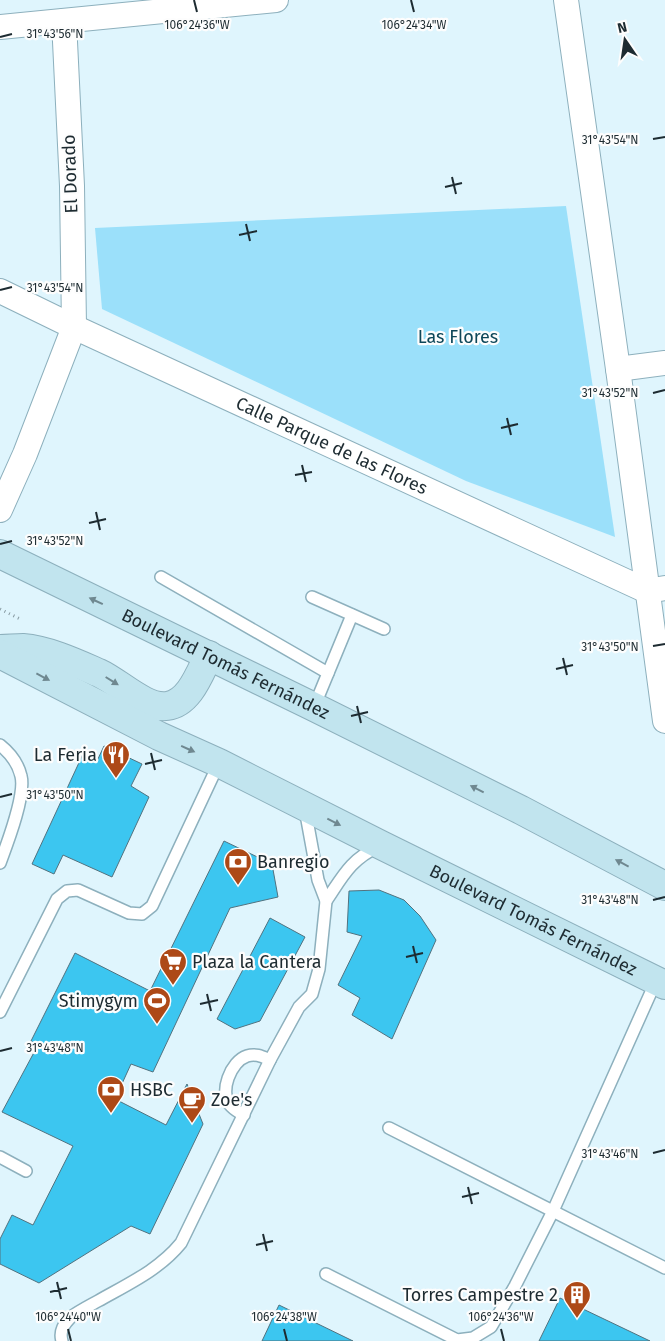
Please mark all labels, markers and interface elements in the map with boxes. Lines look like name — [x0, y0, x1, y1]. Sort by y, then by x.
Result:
north arrow — [600, 15, 650, 65]
text: 106°24'36"W — [164, 18, 230, 32]
text: 106°24'34"W — [382, 18, 447, 32]
text: N — [616, 18, 629, 37]
text: 31°43'56"N — [26, 27, 84, 41]
text: 31°43'54"N — [582, 133, 638, 147]
street label: El Dorado — [58, 134, 82, 214]
text: 31°43'54"N — [27, 281, 83, 295]
park label: Las Flores — [418, 326, 498, 348]
text: 31°43'52"N — [582, 386, 638, 400]
street label: Calle Parque de las Flores — [232, 392, 431, 499]
text: 31°43'52"N — [27, 534, 83, 548]
one-way arrow — [89, 596, 103, 604]
street label: Boulevard Tomás Fernández — [118, 604, 333, 724]
text: 31°43'50"N — [581, 640, 639, 654]
one-way arrow — [36, 672, 50, 681]
one-way arrow — [106, 676, 119, 686]
restaurant icon: La Feria — [101, 740, 131, 779]
place label: La Feria — [34, 744, 97, 766]
one-way arrow — [181, 746, 195, 754]
one-way arrow — [470, 784, 485, 793]
text: 31°43'50"N — [26, 788, 84, 802]
one-way arrow — [327, 818, 341, 826]
bank icon: Banregio — [223, 847, 253, 886]
place label: Banregio — [257, 851, 329, 873]
one-way arrow — [615, 859, 629, 867]
street label: Boulevard Tomás Fernández — [426, 860, 641, 981]
text: 31°43'48"N — [581, 893, 639, 907]
supermarket icon: Plaza la Cantera — [158, 947, 188, 986]
place label: Plaza la Cantera — [192, 951, 322, 973]
sports icon: Stimygym — [142, 986, 172, 1025]
place label: Stimygym — [59, 990, 138, 1012]
text: 31°43'48"N — [26, 1041, 84, 1055]
bank icon: HSBC — [96, 1075, 126, 1114]
place label: HSBC — [130, 1079, 173, 1101]
cafe icon: Zoe's — [177, 1085, 207, 1124]
place label: Zoe's — [211, 1089, 252, 1111]
text: 31°43'46"N — [581, 1147, 639, 1161]
building icon: Torres Campestre 2 — [562, 1280, 592, 1319]
place label: Torres Campestre 2 — [402, 1284, 558, 1306]
text: 106°24'40"W — [35, 1310, 101, 1324]
text: 106°24'38"W — [251, 1310, 317, 1324]
text: 106°24'36"W — [468, 1310, 534, 1324]

